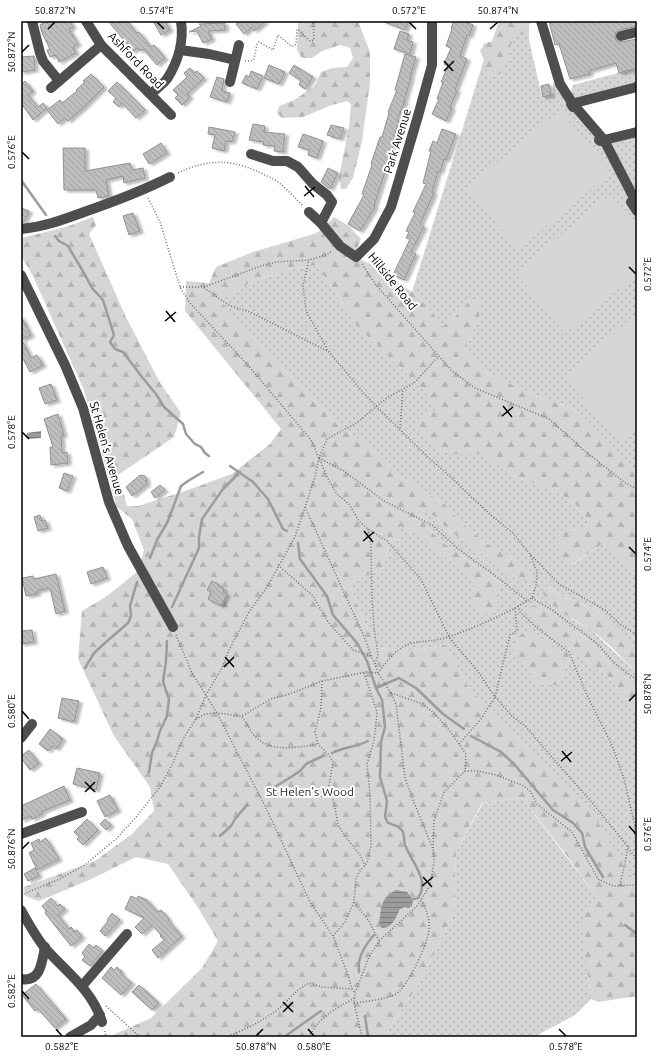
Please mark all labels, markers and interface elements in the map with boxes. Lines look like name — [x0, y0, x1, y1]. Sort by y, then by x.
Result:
text: 50.872°N — [34, 5, 76, 16]
text: 0.574°E — [140, 5, 174, 16]
text: 0.572°E — [392, 5, 426, 16]
text: 50.874°N — [477, 5, 519, 16]
street label: Ashford Road — [106, 29, 166, 91]
text: 50.872°N — [6, 31, 17, 73]
street label: Park Avenue — [381, 107, 413, 175]
text: 0.576°E — [6, 135, 17, 169]
street label: Hillside Road — [366, 250, 420, 312]
text: 0.572°E — [642, 257, 653, 291]
street label: St Helen's Avenue — [87, 400, 127, 496]
text: 0.578°E — [6, 415, 17, 449]
text: 0.574°E — [642, 537, 653, 571]
text: 50.878°N — [642, 673, 653, 715]
text: 0.580°E — [6, 694, 17, 728]
park label: St Helen's Wood — [266, 785, 354, 798]
text: 0.576°E — [642, 817, 653, 851]
text: 50.876°N — [6, 828, 17, 870]
text: 0.582°E — [6, 974, 17, 1008]
text: 0.582°E — [45, 1041, 79, 1052]
text: 50.878°N — [235, 1041, 277, 1052]
text: 0.580°E — [297, 1041, 331, 1052]
text: 0.578°E — [549, 1041, 583, 1052]

